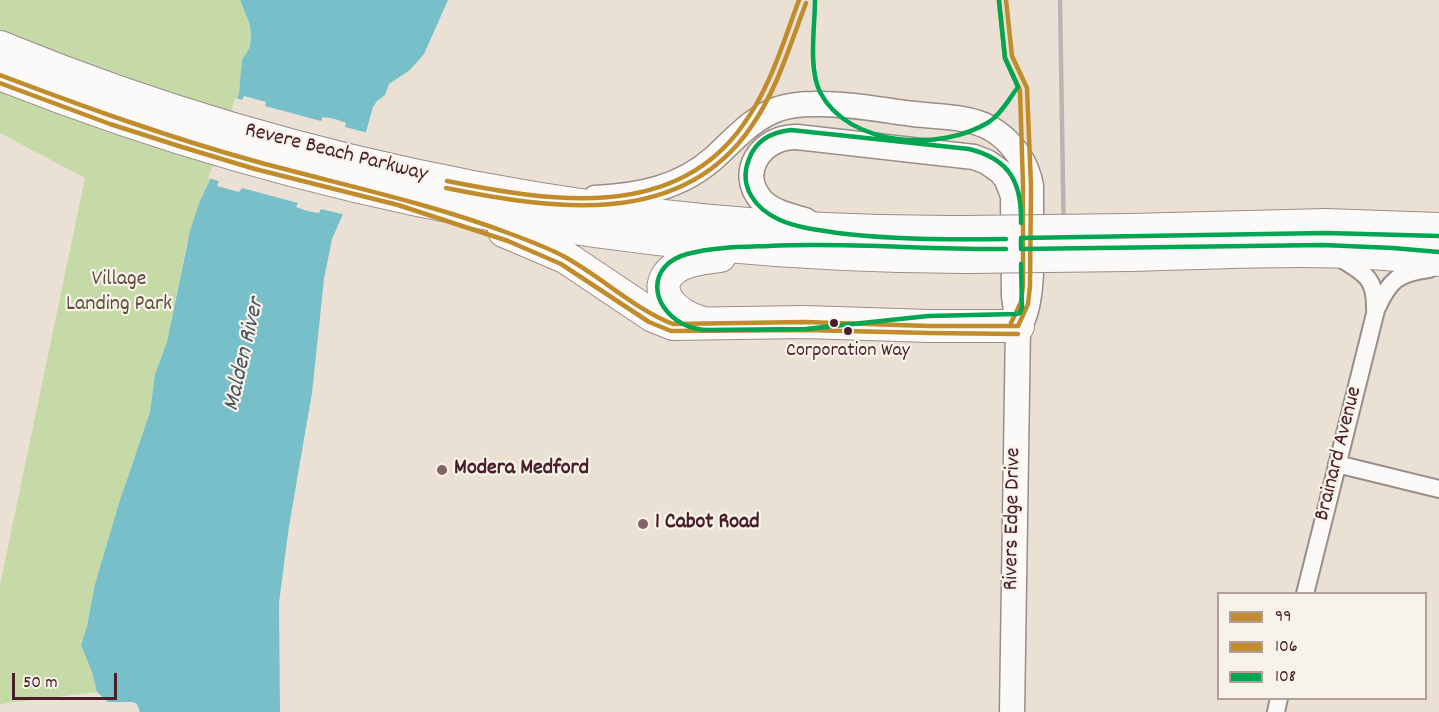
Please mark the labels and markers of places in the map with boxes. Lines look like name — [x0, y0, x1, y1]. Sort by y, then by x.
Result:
unlabelled marker — [828, 317, 840, 329]
marker: Corporation Way — [842, 325, 854, 337]
place label: Corporation Way — [786, 340, 910, 364]
place label: Modera Medford — [454, 457, 589, 483]
marker: Modera Medford — [435, 463, 449, 477]
place label: 1 Cabot Road — [655, 511, 760, 537]
marker: 1 Cabot Road — [636, 517, 650, 531]

